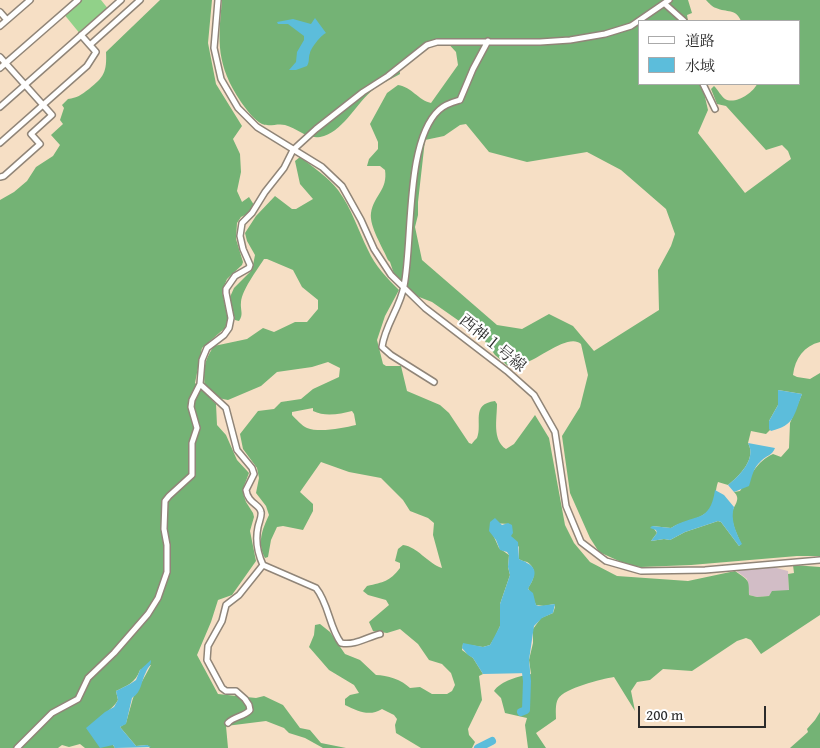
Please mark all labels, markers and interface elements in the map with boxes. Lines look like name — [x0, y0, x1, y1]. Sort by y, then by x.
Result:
legend — [638, 20, 800, 85]
text: 道路 — [685, 30, 715, 51]
text: 水域 — [685, 55, 715, 76]
street label: 西神１号線 — [455, 311, 529, 377]
scale bar — [640, 696, 768, 728]
text: 200 m — [646, 704, 683, 725]

